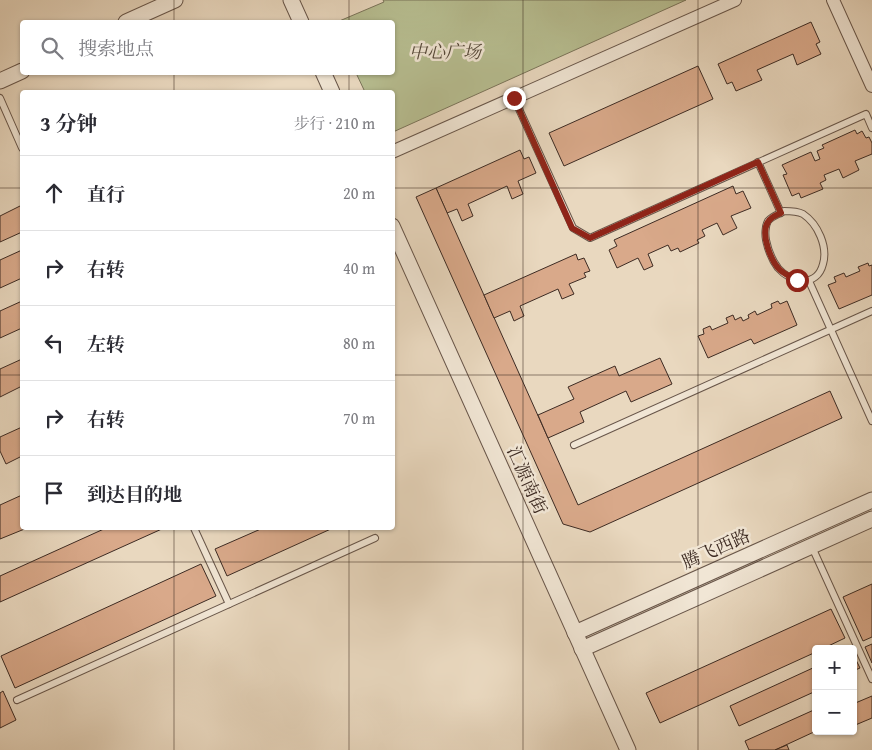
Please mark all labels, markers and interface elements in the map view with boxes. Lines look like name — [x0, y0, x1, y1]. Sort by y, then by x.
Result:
search box — [20, 20, 395, 75]
icon: search — [38, 34, 66, 62]
text: 搜索地点 — [78, 34, 154, 62]
park label: 中心广场 — [409, 38, 483, 65]
route end — [503, 87, 526, 110]
text: 3 分钟 — [40, 108, 98, 139]
text: 步行 · 210 m — [294, 111, 375, 135]
icon: ahead — [40, 179, 68, 207]
text: 直行 — [87, 180, 125, 208]
text: 20 m — [343, 181, 375, 205]
icon: right — [40, 254, 68, 282]
text: 右转 — [87, 255, 125, 283]
text: 40 m — [343, 256, 375, 280]
route start — [786, 269, 809, 292]
icon: left — [40, 329, 68, 357]
text: 左转 — [87, 330, 125, 358]
text: 80 m — [343, 331, 375, 355]
icon: right — [40, 404, 68, 432]
text: 右转 — [87, 405, 125, 433]
text: 70 m — [343, 406, 375, 430]
street label: 汇源南街 — [500, 441, 554, 518]
icon: arrive — [40, 479, 68, 507]
text: 到达目的地 — [87, 480, 182, 508]
street label: 腾飞西路 — [677, 522, 754, 576]
map controls — [812, 645, 857, 735]
button: + — [812, 645, 857, 690]
button: − — [812, 690, 857, 735]

